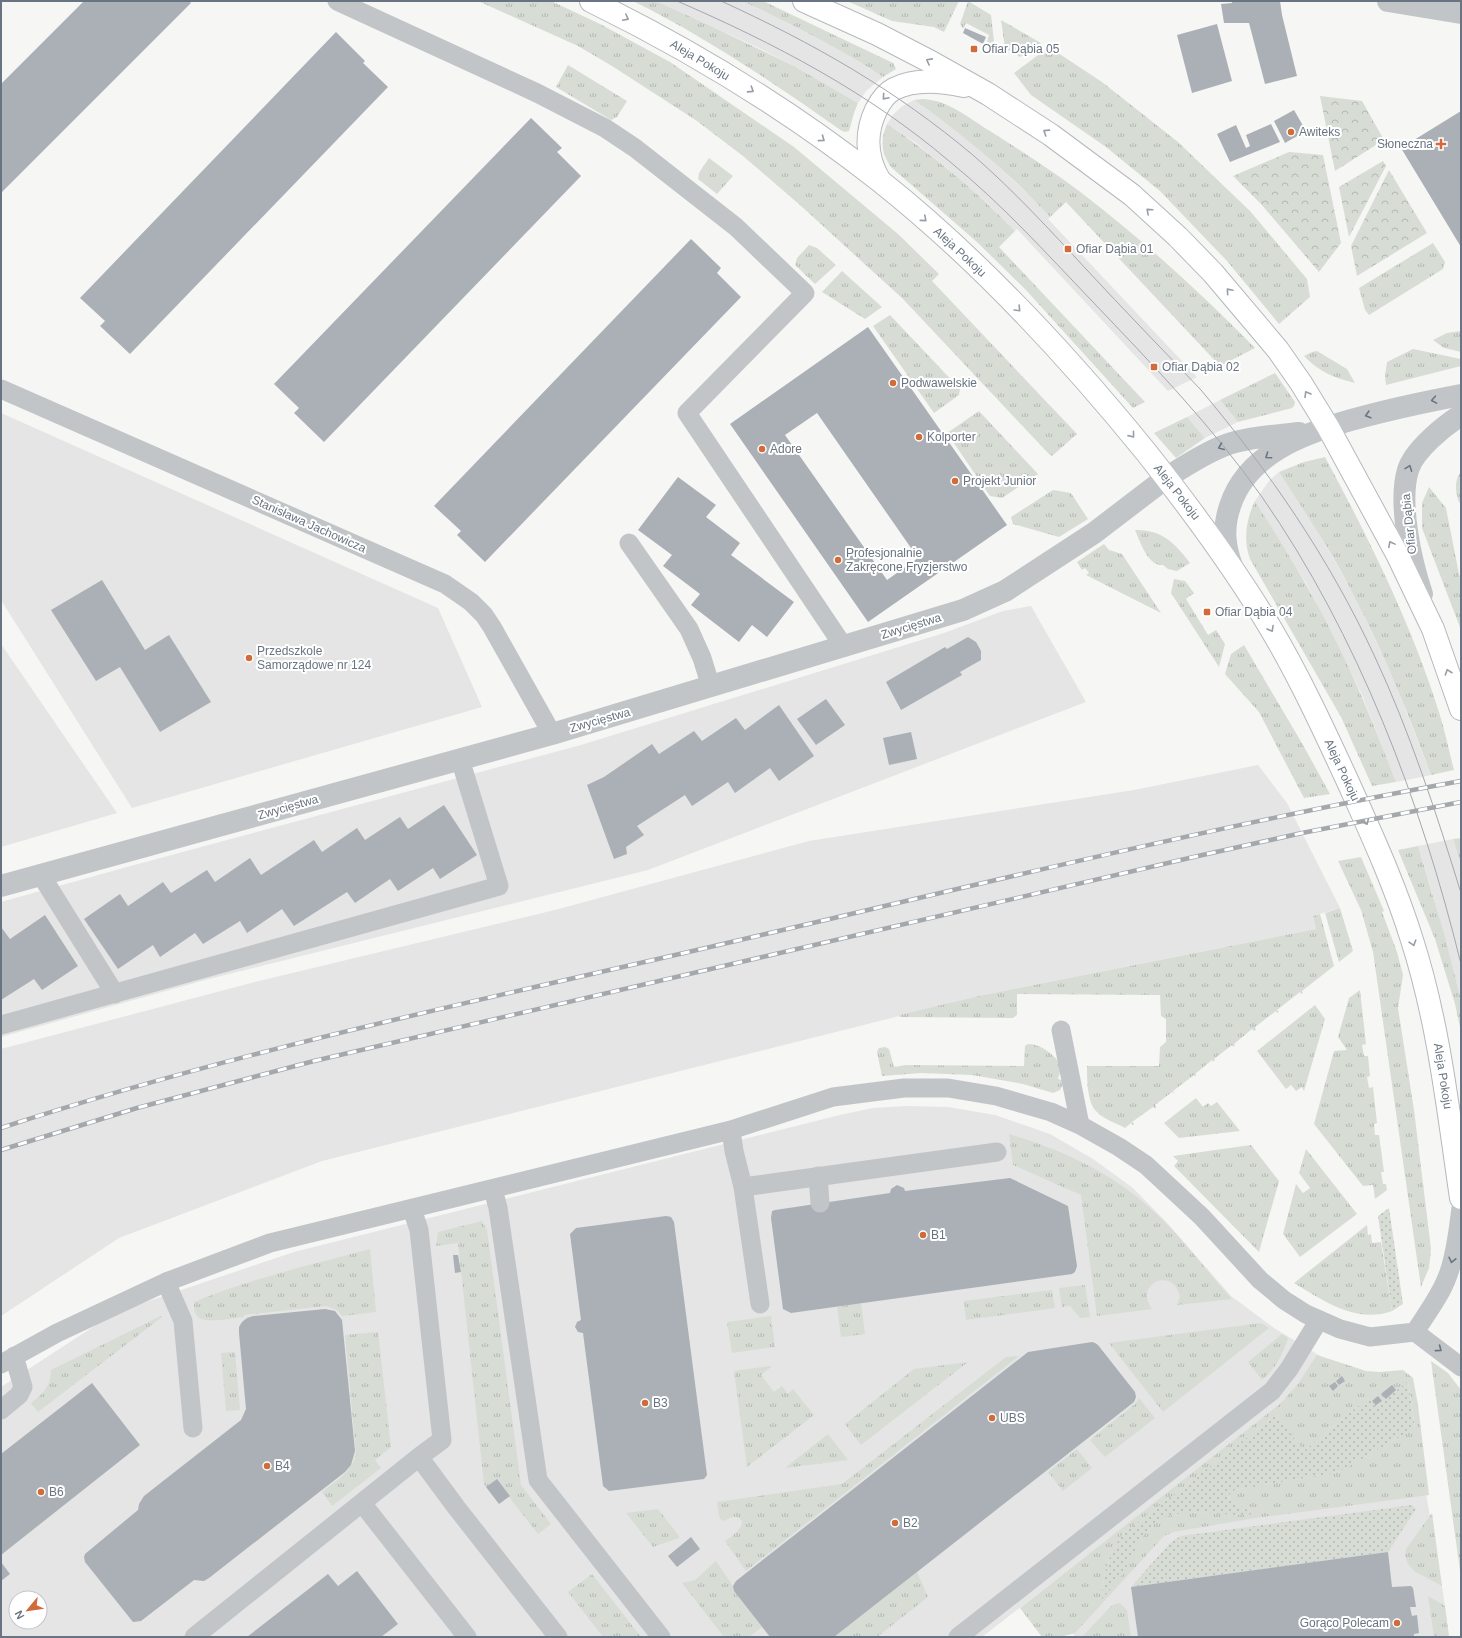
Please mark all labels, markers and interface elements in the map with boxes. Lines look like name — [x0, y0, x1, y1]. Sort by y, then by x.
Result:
one-way arrow — [622, 13, 630, 21]
street label: Aleja Pokoju — [668, 37, 732, 83]
place label: Ofiar Dąbia 05 — [982, 42, 1060, 56]
marker: Ofiar Dąbia 05 — [969, 44, 979, 54]
one-way arrow — [926, 58, 933, 66]
one-way arrow — [747, 85, 754, 93]
one-way arrow — [882, 93, 889, 100]
place label: Awiteks — [1299, 125, 1340, 139]
marker: Awiteks — [1286, 127, 1296, 137]
one-way arrow — [1043, 129, 1050, 137]
one-way arrow — [818, 134, 825, 142]
place label: Słoneczna — [1377, 137, 1433, 151]
marker: Słoneczna — [1436, 139, 1446, 149]
one-way arrow — [1147, 208, 1154, 215]
one-way arrow — [920, 215, 927, 222]
street label: Aleja Pokoju — [931, 224, 989, 280]
place label: Ofiar Dąbia 01 — [1076, 242, 1154, 256]
marker: Ofiar Dąbia 01 — [1063, 244, 1073, 254]
one-way arrow — [1226, 288, 1233, 295]
one-way arrow — [1013, 304, 1021, 312]
place label: Ofiar Dąbia 02 — [1162, 360, 1240, 374]
marker: Ofiar Dąbia 02 — [1149, 362, 1159, 372]
place label: Podwawelskie — [901, 376, 977, 390]
marker: Podwawelskie — [888, 378, 898, 388]
one-way arrow — [1305, 391, 1312, 398]
one-way arrow — [1430, 396, 1437, 404]
one-way arrow — [1365, 410, 1372, 419]
place label: Kolporter — [927, 430, 976, 444]
one-way arrow — [1128, 431, 1135, 438]
marker: Kolporter — [914, 432, 924, 442]
place label: Adore — [770, 442, 802, 456]
one-way arrow — [1217, 443, 1224, 451]
marker: Adore — [757, 444, 767, 454]
one-way arrow — [1265, 451, 1272, 459]
street label: Aleja Pokoju — [1151, 461, 1203, 523]
one-way arrow — [1405, 465, 1413, 472]
place label: Projekt Junior — [963, 474, 1036, 488]
marker: Projekt Junior — [950, 476, 960, 486]
street label: Stanisława Jachowicza — [250, 493, 369, 556]
street label: Ofiar Dąbia — [1399, 493, 1419, 555]
one-way arrow — [1388, 541, 1396, 548]
place label: Profesjonalnie Zakręcone Fryzjerstwo — [846, 546, 968, 574]
marker: Profesjonalnie Zakręcone Fryzjerstwo — [833, 555, 843, 565]
place label: Ofiar Dąbia 04 — [1215, 605, 1293, 619]
marker: Ofiar Dąbia 04 — [1202, 607, 1212, 617]
street label: Zwycięstwa — [879, 610, 943, 642]
one-way arrow — [1266, 625, 1273, 632]
place label: Przedszkole Samorządowe nr 124 — [257, 644, 371, 672]
marker: Przedszkole Samorządowe nr 124 — [244, 653, 254, 663]
one-way arrow — [1445, 669, 1453, 676]
street label: Zwycięstwa — [568, 705, 632, 735]
street label: Aleja Pokoju — [1322, 737, 1362, 803]
street label: Zwycięstwa — [256, 792, 320, 822]
one-way arrow — [1361, 818, 1369, 825]
one-way arrow — [1408, 939, 1417, 946]
street label: Aleja Pokoju — [1431, 1042, 1455, 1110]
place label: B1 — [931, 1228, 946, 1242]
marker: B1 — [918, 1230, 928, 1240]
one-way arrow — [1448, 1257, 1456, 1264]
one-way arrow — [1434, 1344, 1441, 1351]
place label: B3 — [653, 1396, 668, 1410]
marker: B3 — [640, 1398, 650, 1408]
place label: UBS — [1000, 1411, 1025, 1425]
marker: UBS — [987, 1413, 997, 1423]
place label: B4 — [275, 1459, 290, 1473]
marker: B4 — [262, 1461, 272, 1471]
place label: B6 — [49, 1485, 64, 1499]
marker: B6 — [36, 1487, 46, 1497]
place label: B2 — [903, 1516, 918, 1530]
marker: B2 — [890, 1518, 900, 1528]
north arrow — [8, 1590, 48, 1630]
text: N — [12, 1608, 26, 1621]
place label: Gorąco Polecam — [1300, 1616, 1389, 1630]
marker: Gorąco Polecam — [1392, 1618, 1402, 1628]

